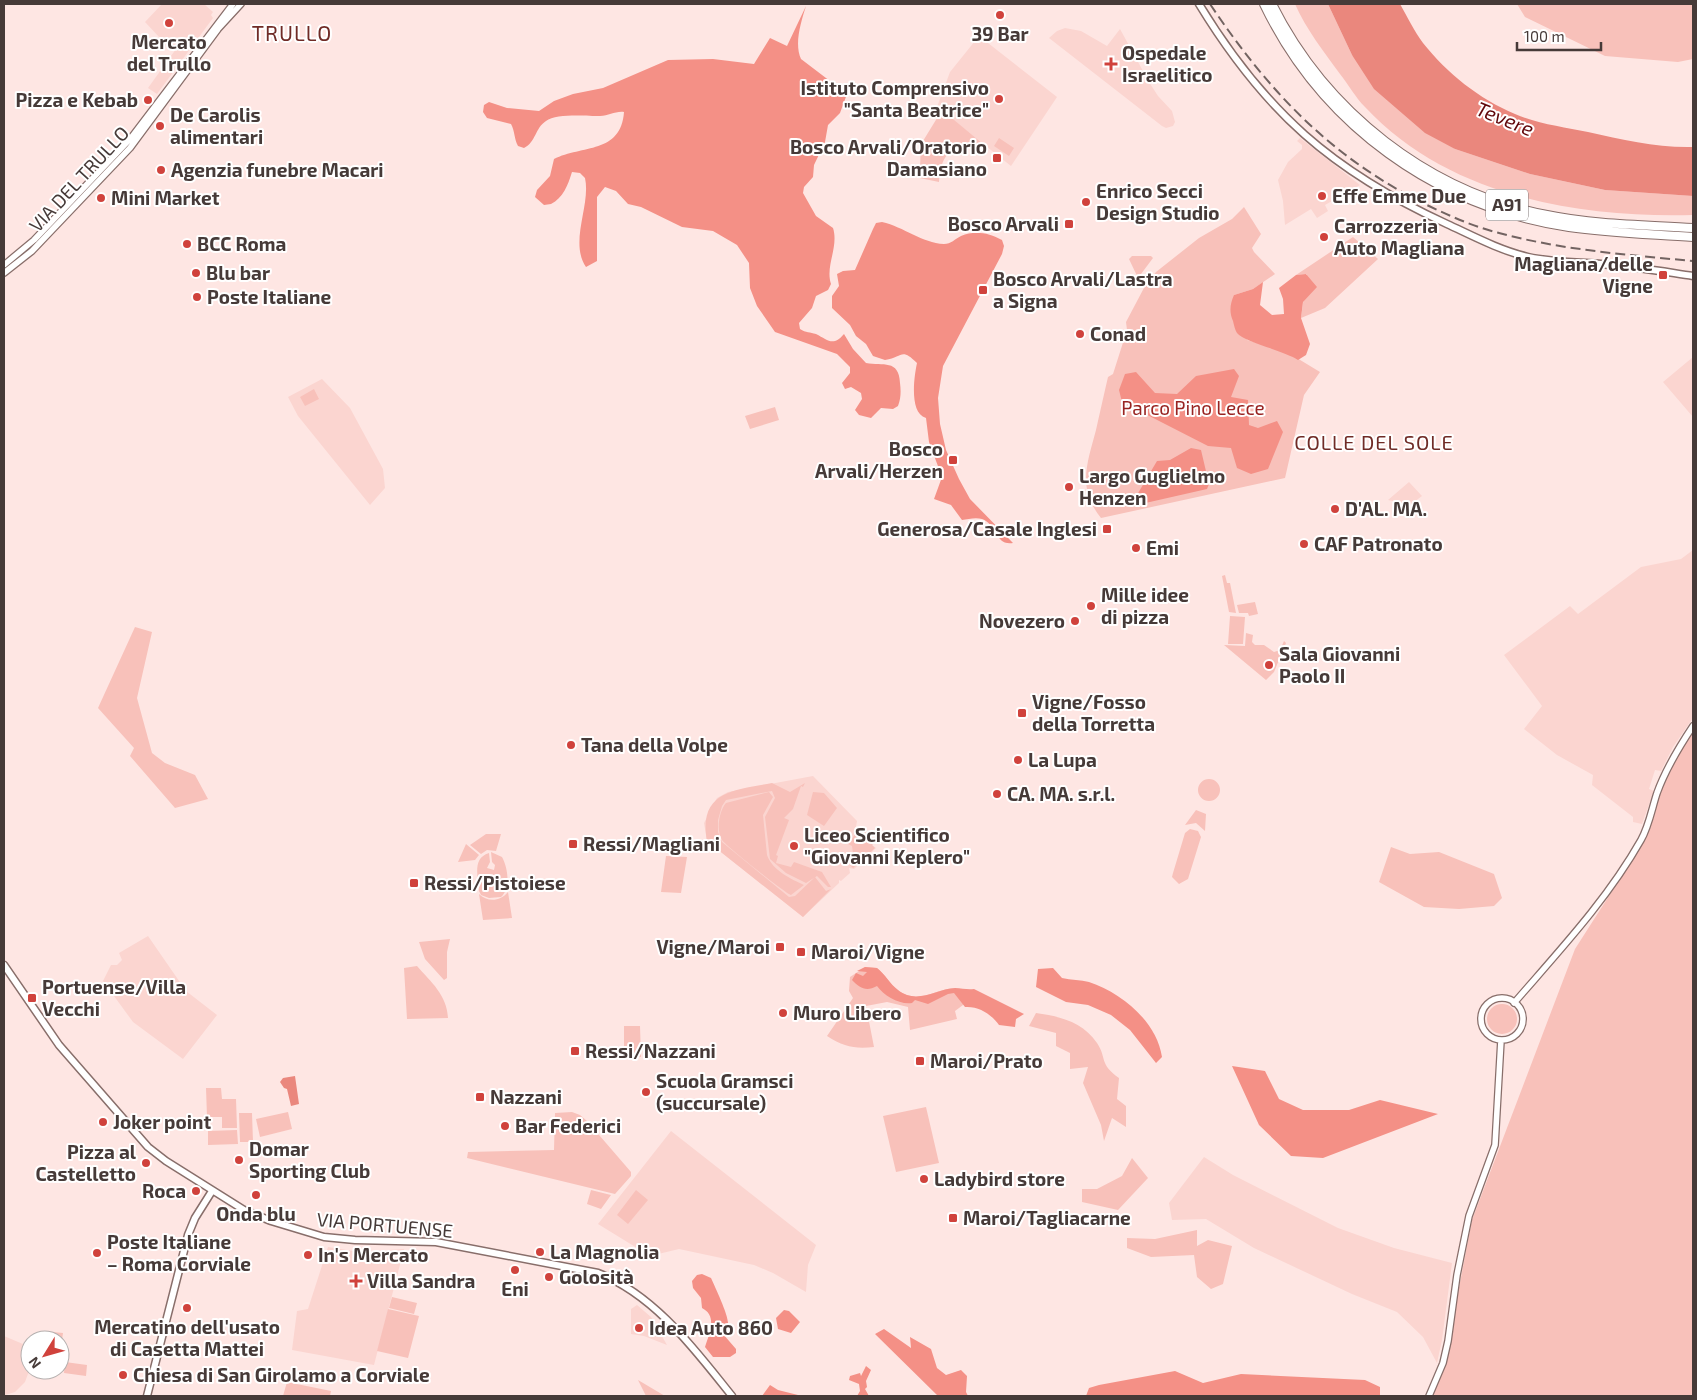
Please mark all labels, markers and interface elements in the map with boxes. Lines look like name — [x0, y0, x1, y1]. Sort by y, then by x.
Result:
marker: 39 Bar — [994, 9, 1006, 21]
marker: Mercato del Trullo — [163, 17, 175, 29]
district label: TRULLO — [252, 20, 332, 45]
scale bar — [1517, 20, 1601, 52]
place label: 39 Bar — [971, 22, 1029, 45]
text: 100 m — [1524, 27, 1565, 45]
place label: Mercato del Trullo — [127, 30, 211, 75]
place label: Ospedale Israelitico — [1122, 41, 1213, 86]
marker: Ospedale Israelitico — [1104, 57, 1118, 71]
place label: Istituto Comprensivo "Santa Beatrice" — [800, 76, 989, 121]
place label: Pizza e Kebab — [15, 88, 138, 111]
marker: Istituto Comprensivo "Santa Beatrice" — [993, 93, 1005, 105]
marker: Pizza e Kebab — [142, 94, 154, 106]
water label: Tevere — [1473, 96, 1538, 141]
place label: De Carolis alimentari — [170, 103, 263, 148]
marker: De Carolis alimentari — [154, 120, 166, 132]
street label: VIA DEL TRULLO — [24, 121, 133, 236]
place label: Bosco Arvali/Oratorio Damasiano — [790, 135, 987, 180]
marker: Bosco Arvali/Oratorio Damasiano — [991, 152, 1003, 164]
place label: Agenzia funebre Macari — [171, 158, 384, 181]
marker: Agenzia funebre Macari — [155, 164, 167, 176]
place label: Enrico Secci Design Studio — [1096, 179, 1220, 224]
place label: Effe Emme Due — [1332, 184, 1467, 207]
place label: Mini Market — [111, 186, 220, 209]
marker: Effe Emme Due — [1316, 190, 1328, 202]
road number: A91 — [1486, 190, 1528, 220]
marker: Mini Market — [95, 192, 107, 204]
marker: Enrico Secci Design Studio — [1080, 196, 1092, 208]
place label: Bosco Arvali — [948, 212, 1059, 235]
place label: Carrozzeria Auto Magliana — [1334, 214, 1465, 259]
marker: Bosco Arvali — [1063, 218, 1075, 230]
marker: Carrozzeria Auto Magliana — [1318, 231, 1330, 243]
place label: BCC Roma — [197, 232, 286, 255]
marker: BCC Roma — [181, 238, 193, 250]
place label: Magliana/delle Vigne — [1514, 252, 1653, 297]
place label: Blu bar — [206, 261, 270, 284]
marker: Blu bar — [190, 267, 202, 279]
place label: Bosco Arvali/Lastra a Signa — [993, 267, 1173, 312]
marker: Magliana/delle Vigne — [1657, 269, 1669, 281]
marker: Bosco Arvali/Lastra a Signa — [977, 284, 989, 296]
place label: Poste Italiane — [207, 285, 331, 308]
marker: Poste Italiane — [191, 291, 203, 303]
place label: Conad — [1090, 322, 1146, 345]
marker: Conad — [1074, 328, 1086, 340]
park label: Parco Pino Lecce — [1121, 396, 1265, 419]
district label: COLLE DEL SOLE — [1294, 430, 1454, 454]
place label: Bosco Arvali/Herzen — [815, 437, 943, 482]
marker: Bosco Arvali/Herzen — [947, 454, 959, 466]
place label: Largo Guglielmo Henzen — [1079, 464, 1225, 509]
marker: Largo Guglielmo Henzen — [1063, 481, 1075, 493]
place label: D'AL. MA. — [1345, 497, 1427, 520]
marker: D'AL. MA. — [1329, 503, 1341, 515]
place label: Generosa/Casale Inglesi — [877, 517, 1097, 540]
marker: Generosa/Casale Inglesi — [1101, 523, 1113, 535]
place label: CAF Patronato — [1314, 532, 1443, 555]
place label: Emi — [1146, 536, 1179, 559]
marker: CAF Patronato — [1298, 538, 1310, 550]
marker: Emi — [1130, 542, 1142, 554]
place label: Mille idee di pizza — [1101, 583, 1189, 628]
marker: Mille idee di pizza — [1085, 600, 1097, 612]
place label: Novezero — [979, 609, 1065, 632]
marker: Novezero — [1069, 615, 1081, 627]
place label: Sala Giovanni Paolo II — [1279, 642, 1400, 687]
marker: Sala Giovanni Paolo II — [1263, 659, 1275, 671]
place label: Vigne/Fosso della Torretta — [1032, 690, 1155, 735]
marker: Vigne/Fosso della Torretta — [1016, 707, 1028, 719]
place label: Tana della Volpe — [581, 733, 728, 756]
marker: Tana della Volpe — [565, 739, 577, 751]
place label: La Lupa — [1028, 748, 1097, 771]
marker: La Lupa — [1012, 754, 1024, 766]
place label: CA. MA. s.r.l. — [1007, 782, 1115, 805]
marker: CA. MA. s.r.l. — [991, 788, 1003, 800]
place label: Liceo Scientifico "Giovanni Keplero" — [804, 823, 970, 868]
place label: Ressi/Magliani — [583, 832, 720, 855]
marker: Ressi/Magliani — [567, 838, 579, 850]
marker: Liceo Scientifico "Giovanni Keplero" — [788, 840, 800, 852]
place label: Ressi/Pistoiese — [424, 871, 566, 894]
marker: Ressi/Pistoiese — [408, 877, 420, 889]
place label: Vigne/Maroi — [656, 935, 770, 958]
place label: Maroi/Vigne — [811, 940, 925, 963]
marker: Vigne/Maroi — [774, 941, 786, 953]
marker: Maroi/Vigne — [795, 946, 807, 958]
place label: Portuense/Villa Vecchi — [42, 975, 186, 1020]
marker: Portuense/Villa Vecchi — [26, 992, 38, 1004]
place label: Muro Libero — [793, 1001, 902, 1024]
marker: Muro Libero — [777, 1007, 789, 1019]
place label: Ressi/Nazzani — [585, 1039, 716, 1062]
marker: Ressi/Nazzani — [569, 1045, 581, 1057]
place label: Maroi/Prato — [930, 1049, 1043, 1072]
marker: Maroi/Prato — [914, 1055, 926, 1067]
place label: Scuola Gramsci (succursale) — [656, 1069, 793, 1114]
place label: Nazzani — [490, 1085, 562, 1108]
marker: Scuola Gramsci (succursale) — [640, 1086, 652, 1098]
marker: Nazzani — [474, 1091, 486, 1103]
place label: Joker point — [113, 1110, 211, 1133]
place label: Bar Federici — [515, 1114, 621, 1137]
marker: Joker point — [97, 1116, 109, 1128]
marker: Bar Federici — [499, 1120, 511, 1132]
place label: Domar Sporting Club — [249, 1137, 370, 1182]
place label: Pizza al Castelletto — [35, 1140, 137, 1185]
marker: Domar Sporting Club — [233, 1154, 245, 1166]
marker: Pizza al Castelletto — [140, 1157, 152, 1169]
place label: Ladybird store — [934, 1167, 1065, 1191]
marker: Ladybird store — [918, 1173, 930, 1185]
place label: Roca — [142, 1179, 186, 1202]
marker: Roca — [190, 1185, 202, 1197]
marker: Onda blu — [250, 1189, 262, 1201]
place label: Onda blu — [216, 1202, 296, 1225]
place label: Maroi/Tagliacarne — [963, 1206, 1131, 1229]
street label: VIA PORTUENSE — [316, 1207, 454, 1242]
marker: Maroi/Tagliacarne — [947, 1212, 959, 1224]
place label: Poste Italiane – Roma Corviale — [107, 1230, 251, 1275]
place label: La Magnolia — [550, 1240, 659, 1263]
place label: In's Mercato — [318, 1243, 429, 1266]
marker: La Magnolia — [534, 1246, 546, 1258]
marker: Poste Italiane – Roma Corviale — [91, 1247, 103, 1259]
marker: In's Mercato — [302, 1249, 314, 1261]
marker: Eni — [509, 1264, 521, 1276]
place label: Golosità — [559, 1265, 634, 1288]
place label: Villa Sandra — [367, 1269, 475, 1292]
marker: Golosità — [543, 1271, 555, 1283]
marker: Villa Sandra — [349, 1274, 363, 1288]
place label: Eni — [501, 1277, 529, 1300]
marker: Mercatino dell'usato di Casetta Mattei — [181, 1302, 193, 1314]
place label: Mercatino dell'usato di Casetta Mattei — [94, 1315, 280, 1360]
place label: Idea Auto 860 — [649, 1316, 773, 1339]
marker: Idea Auto 860 — [633, 1322, 645, 1334]
north arrow — [20, 1330, 70, 1380]
text: N — [24, 1354, 44, 1372]
place label: Chiesa di San Girolamo a Corviale — [133, 1363, 430, 1386]
marker: Chiesa di San Girolamo a Corviale — [117, 1369, 129, 1381]

